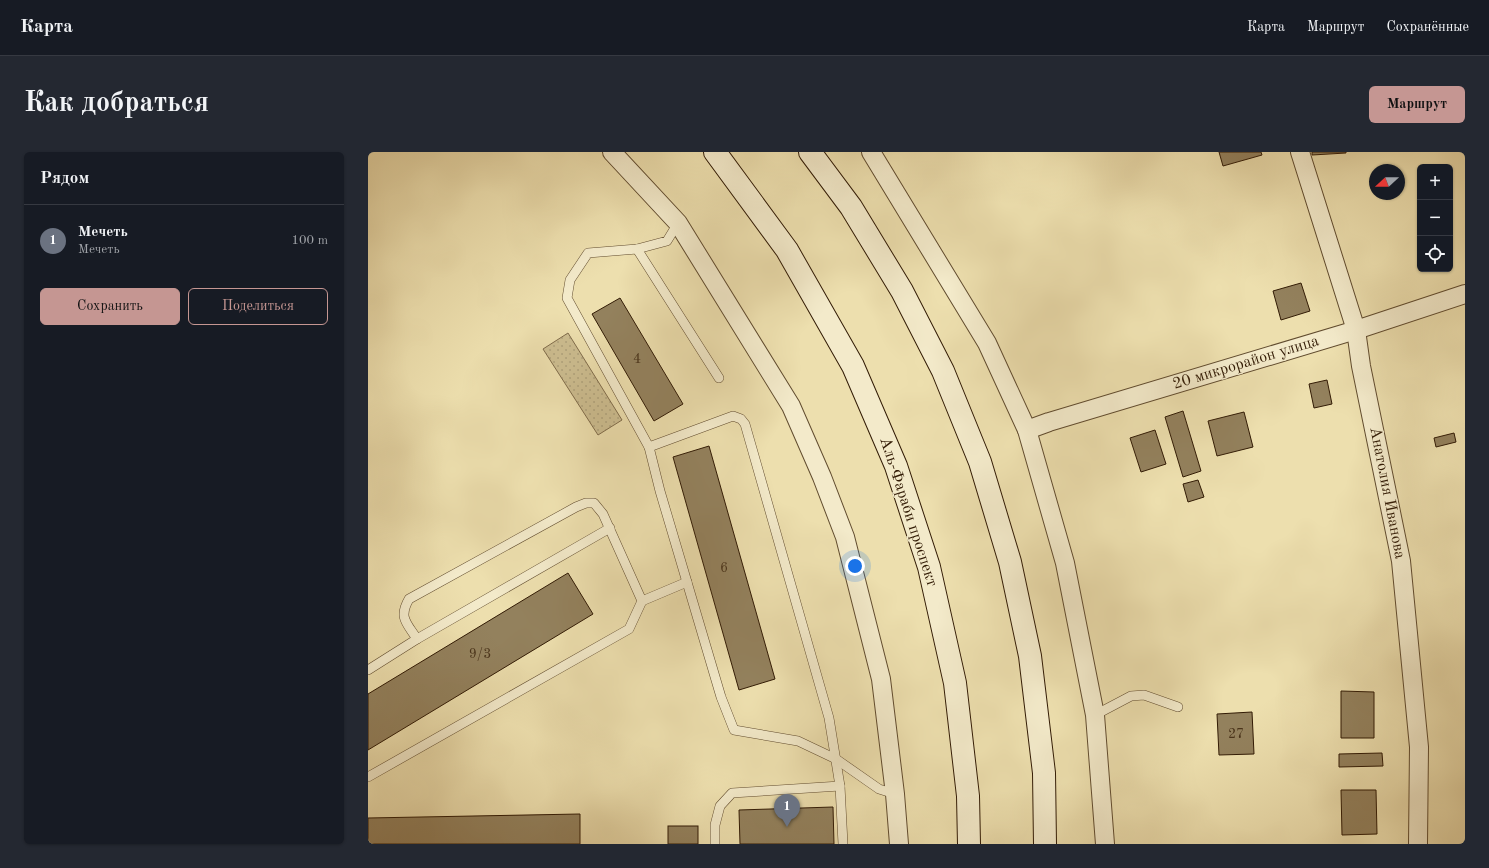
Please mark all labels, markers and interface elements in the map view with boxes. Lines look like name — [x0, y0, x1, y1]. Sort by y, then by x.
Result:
text: Карта — [20, 18, 73, 37]
text: Карта — [1247, 20, 1285, 34]
text: Маршрут — [1307, 20, 1364, 34]
text: Сохранённые — [1386, 20, 1469, 34]
button: Маршрут — [1369, 86, 1465, 123]
text: Как добраться — [24, 90, 209, 118]
north arrow — [1369, 164, 1405, 200]
map controls — [1417, 164, 1453, 272]
button: + — [1417, 164, 1453, 200]
text: Рядом — [40, 170, 89, 187]
button: − — [1417, 200, 1453, 236]
text: Мечеть — [78, 225, 128, 240]
text: 1 — [49, 234, 57, 247]
text: 100 m — [291, 234, 328, 247]
button: locate — [1417, 236, 1453, 272]
text: Мечеть — [78, 243, 120, 256]
button: Сохранить — [40, 288, 180, 325]
button: Поделиться — [188, 288, 328, 325]
street label: 20 микрорайон улица — [1171, 333, 1321, 393]
house number: 4 — [633, 352, 641, 366]
street label: Анатолия Иванова — [1366, 426, 1408, 560]
street label: Аль-Фараби проспект — [876, 435, 940, 589]
your location — [845, 556, 865, 576]
house number: 6 — [720, 561, 728, 575]
house number: 9/3 — [469, 647, 491, 661]
house number: 27 — [1228, 727, 1244, 741]
pin: 1 — [774, 794, 800, 827]

